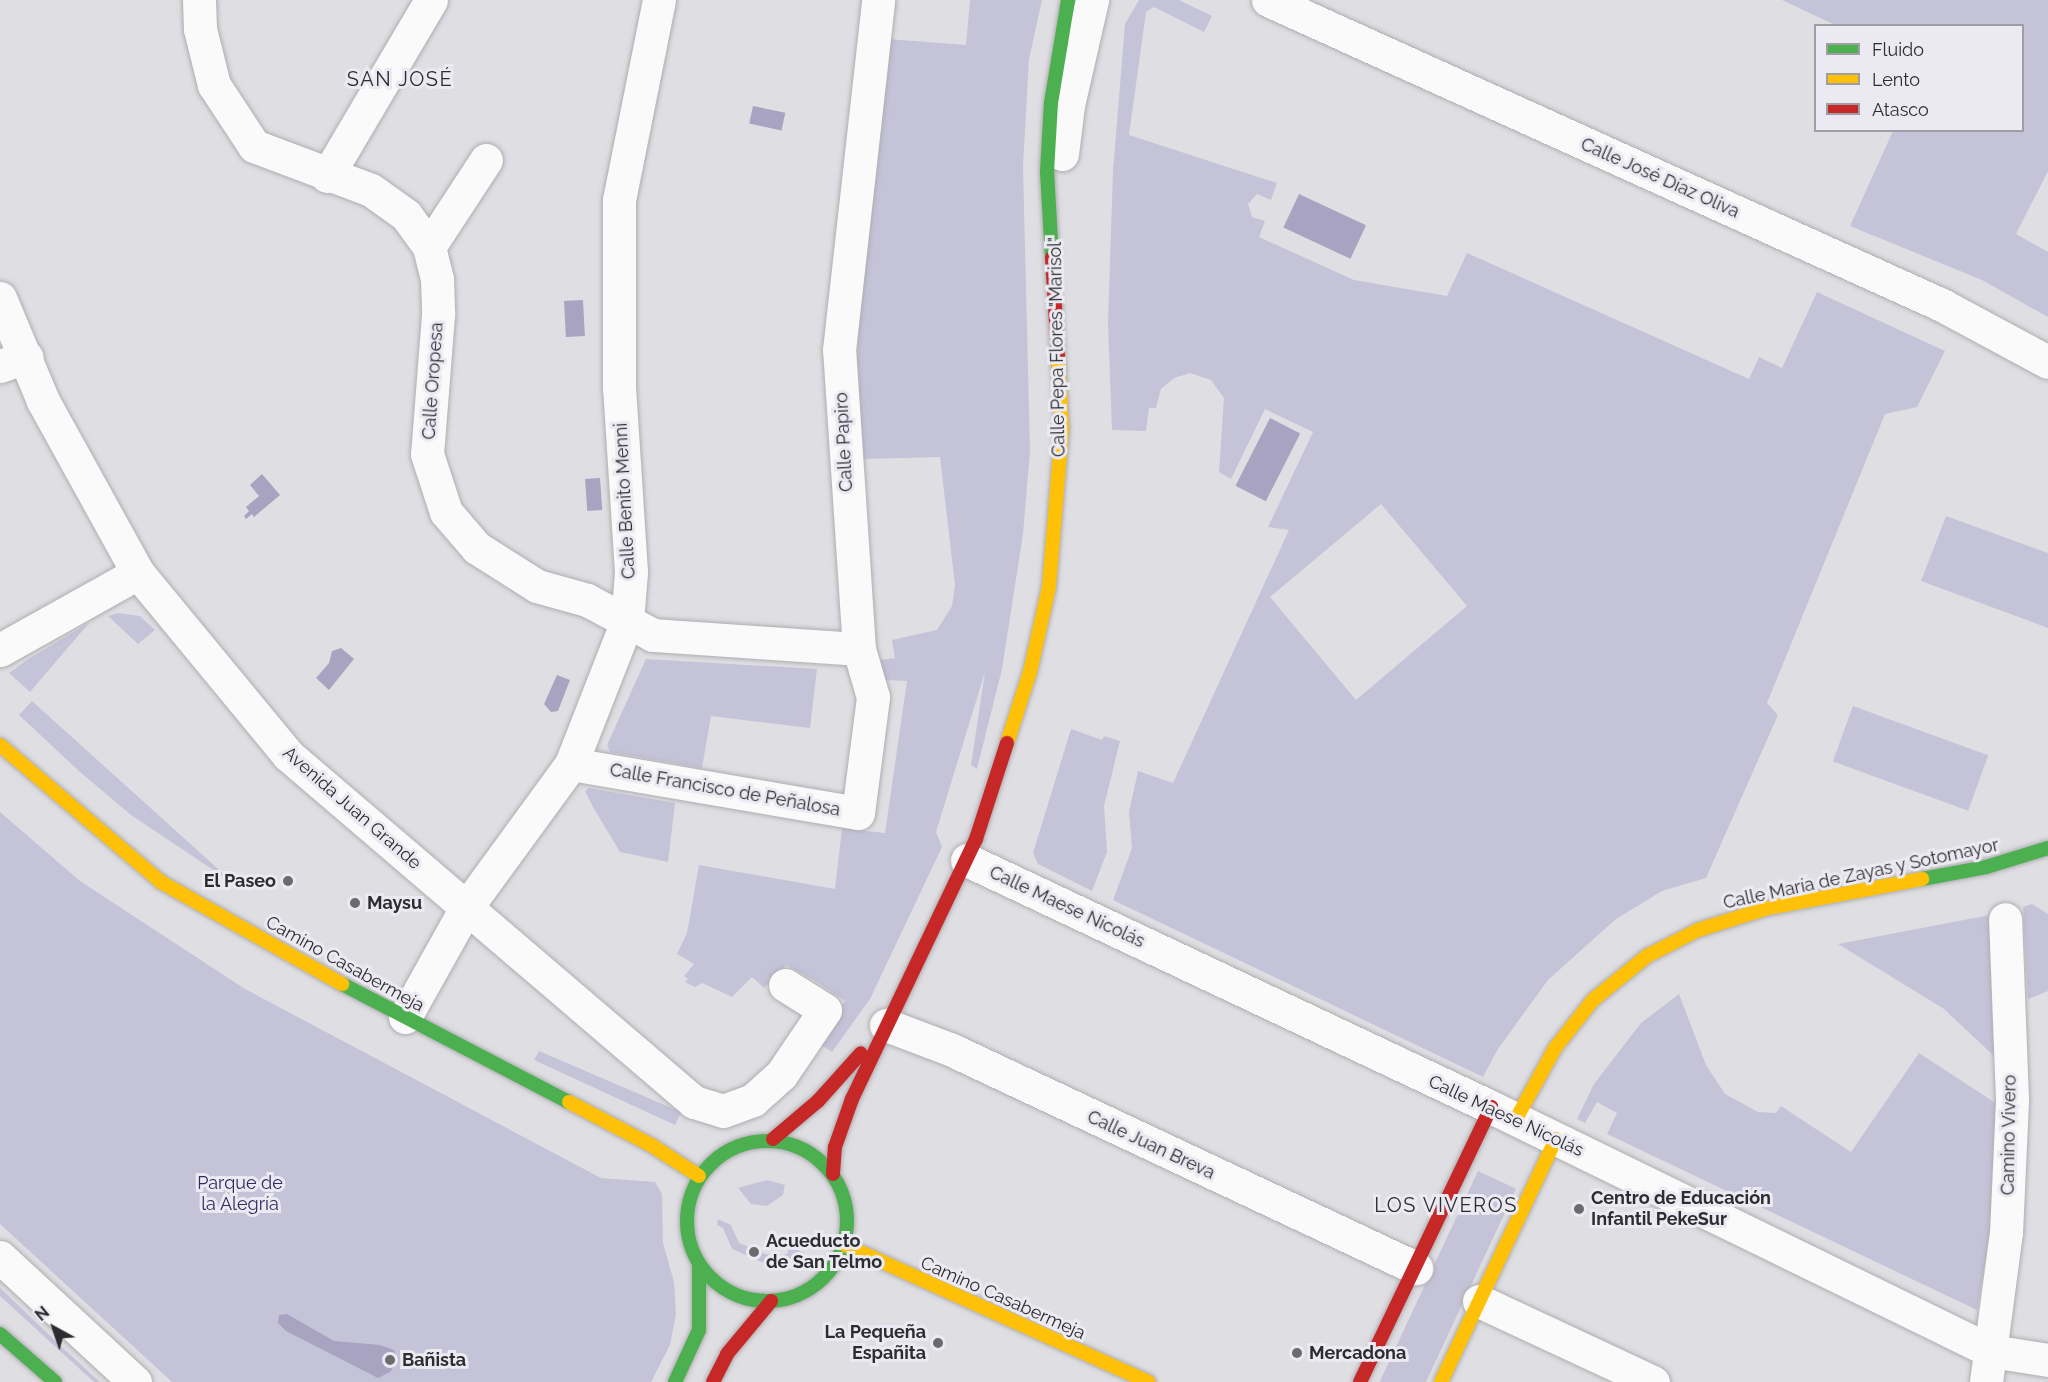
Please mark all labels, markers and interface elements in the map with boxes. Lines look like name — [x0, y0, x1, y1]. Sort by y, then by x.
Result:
legend — [1814, 24, 2024, 132]
text: Fluido — [1872, 39, 1924, 60]
district label: SAN JOSÉ — [347, 67, 453, 91]
text: Lento — [1872, 69, 1920, 90]
text: Atasco — [1872, 99, 1929, 120]
street label: Calle José Díaz Oliva — [1577, 133, 1743, 223]
street label: Calle Pepa Flores "Marisol" — [1044, 237, 1070, 457]
street label: Calle Oropesa — [418, 322, 448, 440]
street label: Calle Papiro — [831, 392, 857, 492]
street label: Calle Benito Menni — [610, 422, 640, 580]
street label: Avenida Juan Grande — [278, 742, 426, 874]
street label: Calle Francisco de Peñalosa — [608, 759, 842, 821]
street label: Calle María de Zayas y Sotomayor — [1721, 834, 2001, 914]
street label: Calle Maese Nicolás — [986, 862, 1148, 952]
place label: El Paseo — [203, 870, 276, 892]
marker: El Paseo — [281, 874, 295, 888]
place label: Maysu — [367, 892, 422, 914]
marker: Maysu — [348, 896, 362, 910]
street label: Camino Casabermeja — [262, 911, 428, 1017]
street label: Calle Maese Nicolás — [1425, 1071, 1587, 1161]
street label: Camino Vivero — [1997, 1074, 2021, 1196]
street label: Calle Juan Breva — [1084, 1106, 1218, 1184]
park label: Parque de la Alegría — [197, 1173, 283, 1216]
place label: Centro de Educación Infantil PekeSur — [1591, 1188, 1771, 1230]
district label: LOS VIVEROS — [1374, 1193, 1518, 1217]
marker: Centro de Educación Infantil PekeSur — [1572, 1202, 1586, 1216]
place label: Acueducto de San Telmo — [766, 1231, 883, 1274]
marker: Acueducto de San Telmo — [747, 1245, 761, 1259]
street label: Camino Casabermeja — [917, 1252, 1089, 1344]
north arrow — [24, 1298, 84, 1358]
text: N — [31, 1303, 53, 1325]
place label: La Pequeña Españita — [825, 1322, 926, 1364]
marker: La Pequeña Españita — [931, 1336, 945, 1350]
place label: Mercadona — [1309, 1342, 1406, 1364]
marker: Mercadona — [1290, 1346, 1304, 1360]
place label: Bañista — [402, 1349, 466, 1371]
marker: Bañista — [383, 1353, 397, 1367]

